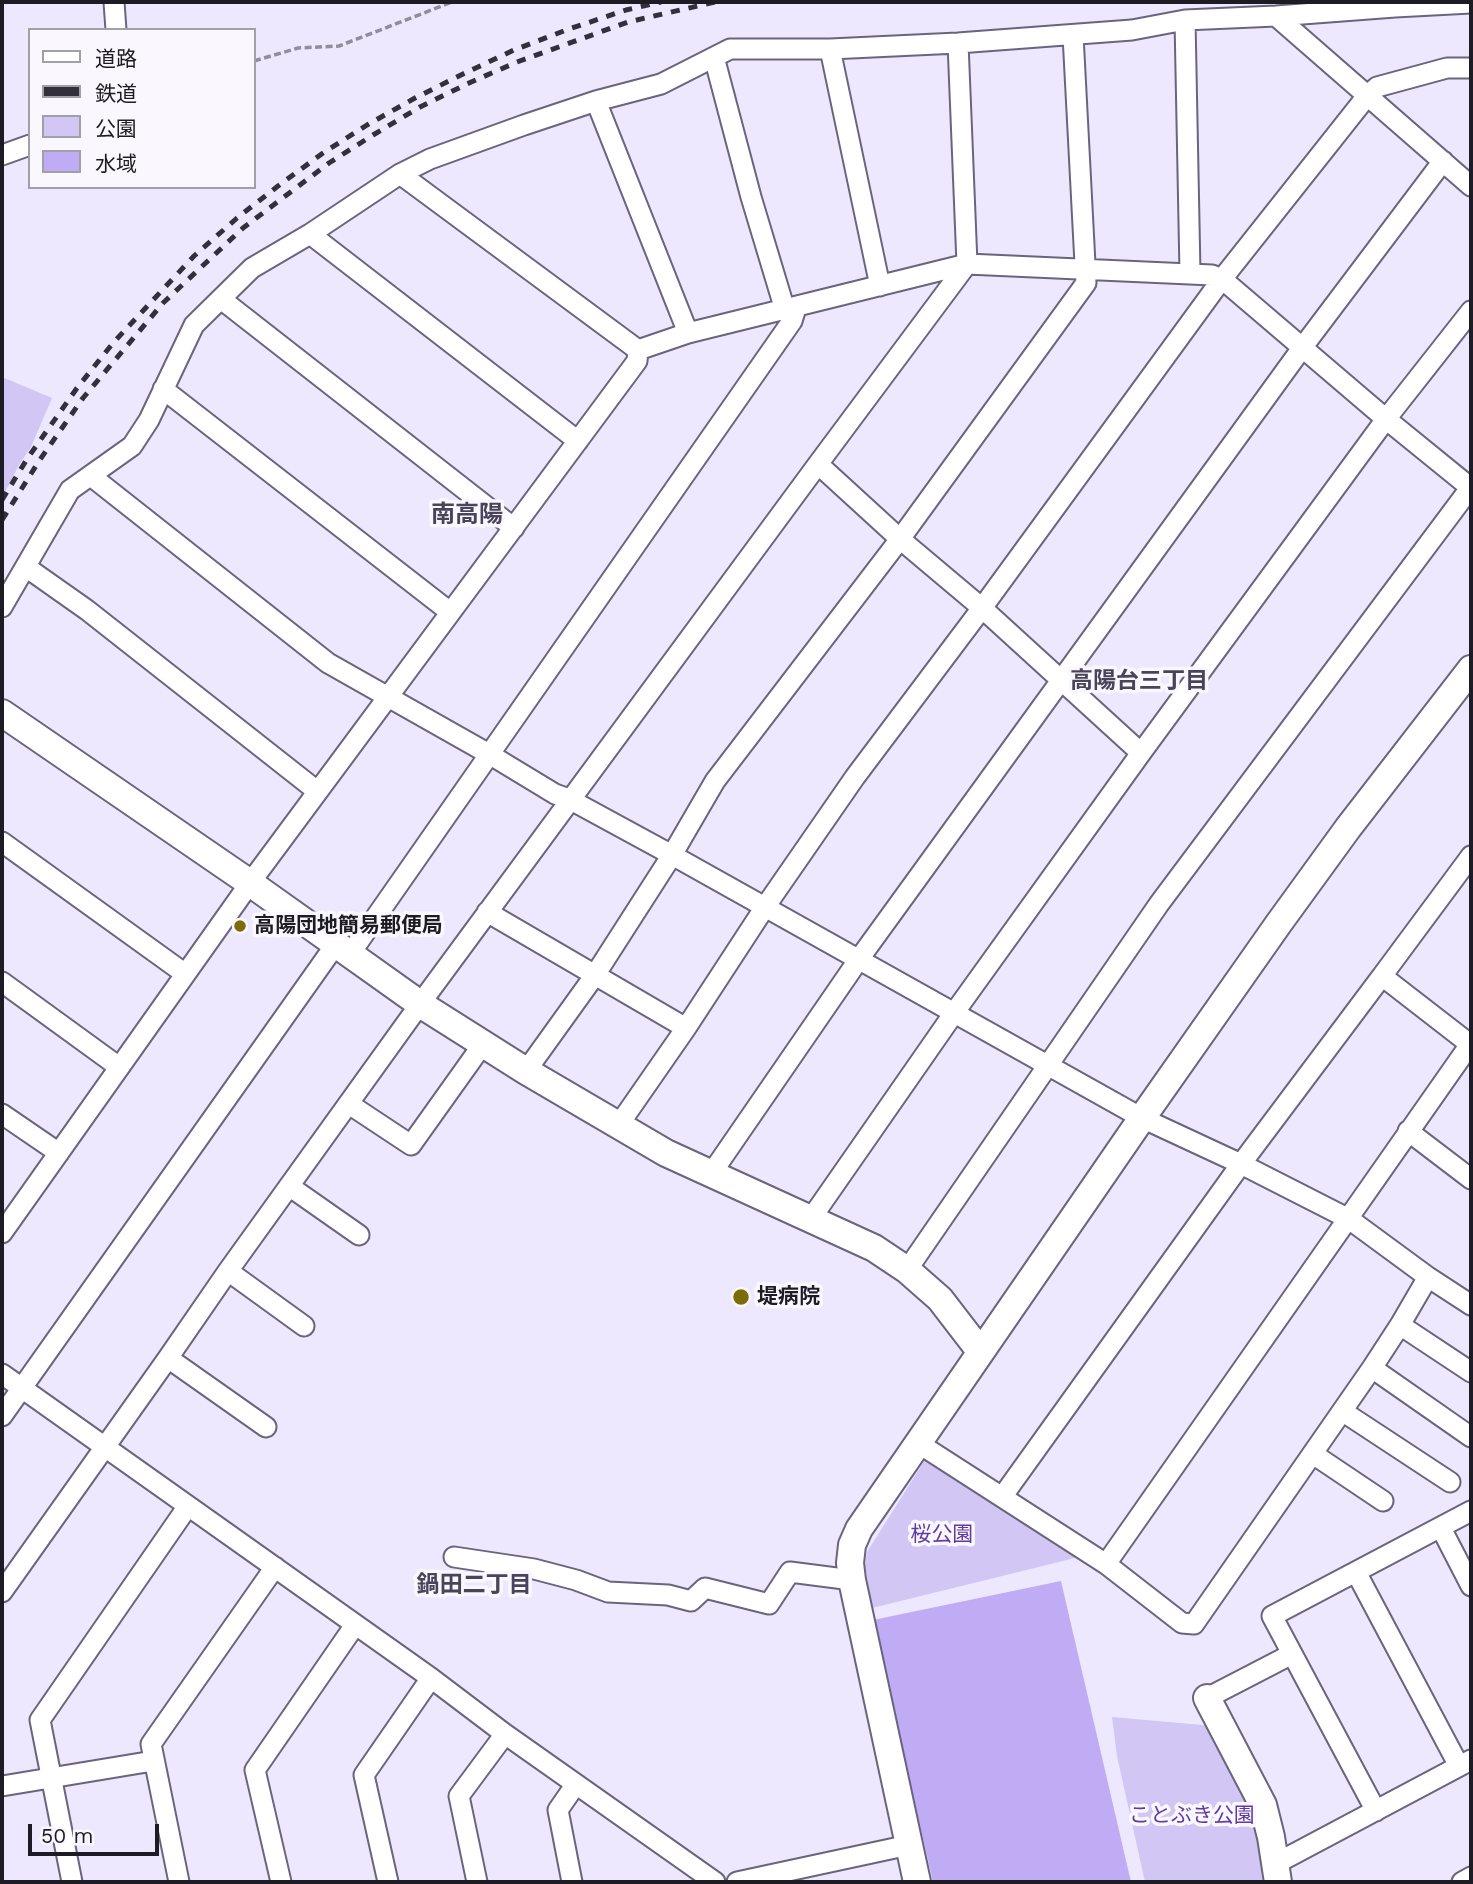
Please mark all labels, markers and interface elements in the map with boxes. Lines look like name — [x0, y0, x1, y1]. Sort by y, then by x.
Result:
legend — [28, 28, 256, 189]
text: 道路 — [95, 46, 137, 71]
text: 鉄道 — [95, 81, 137, 106]
text: 公園 — [95, 116, 137, 141]
text: 水域 — [95, 151, 137, 176]
district label: 南高陽 — [431, 501, 503, 529]
district label: 高陽台三丁目 — [1070, 667, 1208, 695]
place label: 高陽団地簡易郵便局 — [254, 913, 443, 939]
marker: 高陽団地簡易郵便局 — [232, 918, 248, 934]
place label: 堤病院 — [757, 1284, 820, 1310]
marker: 堤病院 — [731, 1287, 751, 1307]
park label: 桜公園 — [911, 1522, 973, 1548]
district label: 鍋田二丁目 — [417, 1571, 531, 1599]
park label: ことぶき公園 — [1129, 1803, 1255, 1829]
scale bar — [32, 1811, 163, 1855]
text: 50 m — [41, 1823, 93, 1848]

